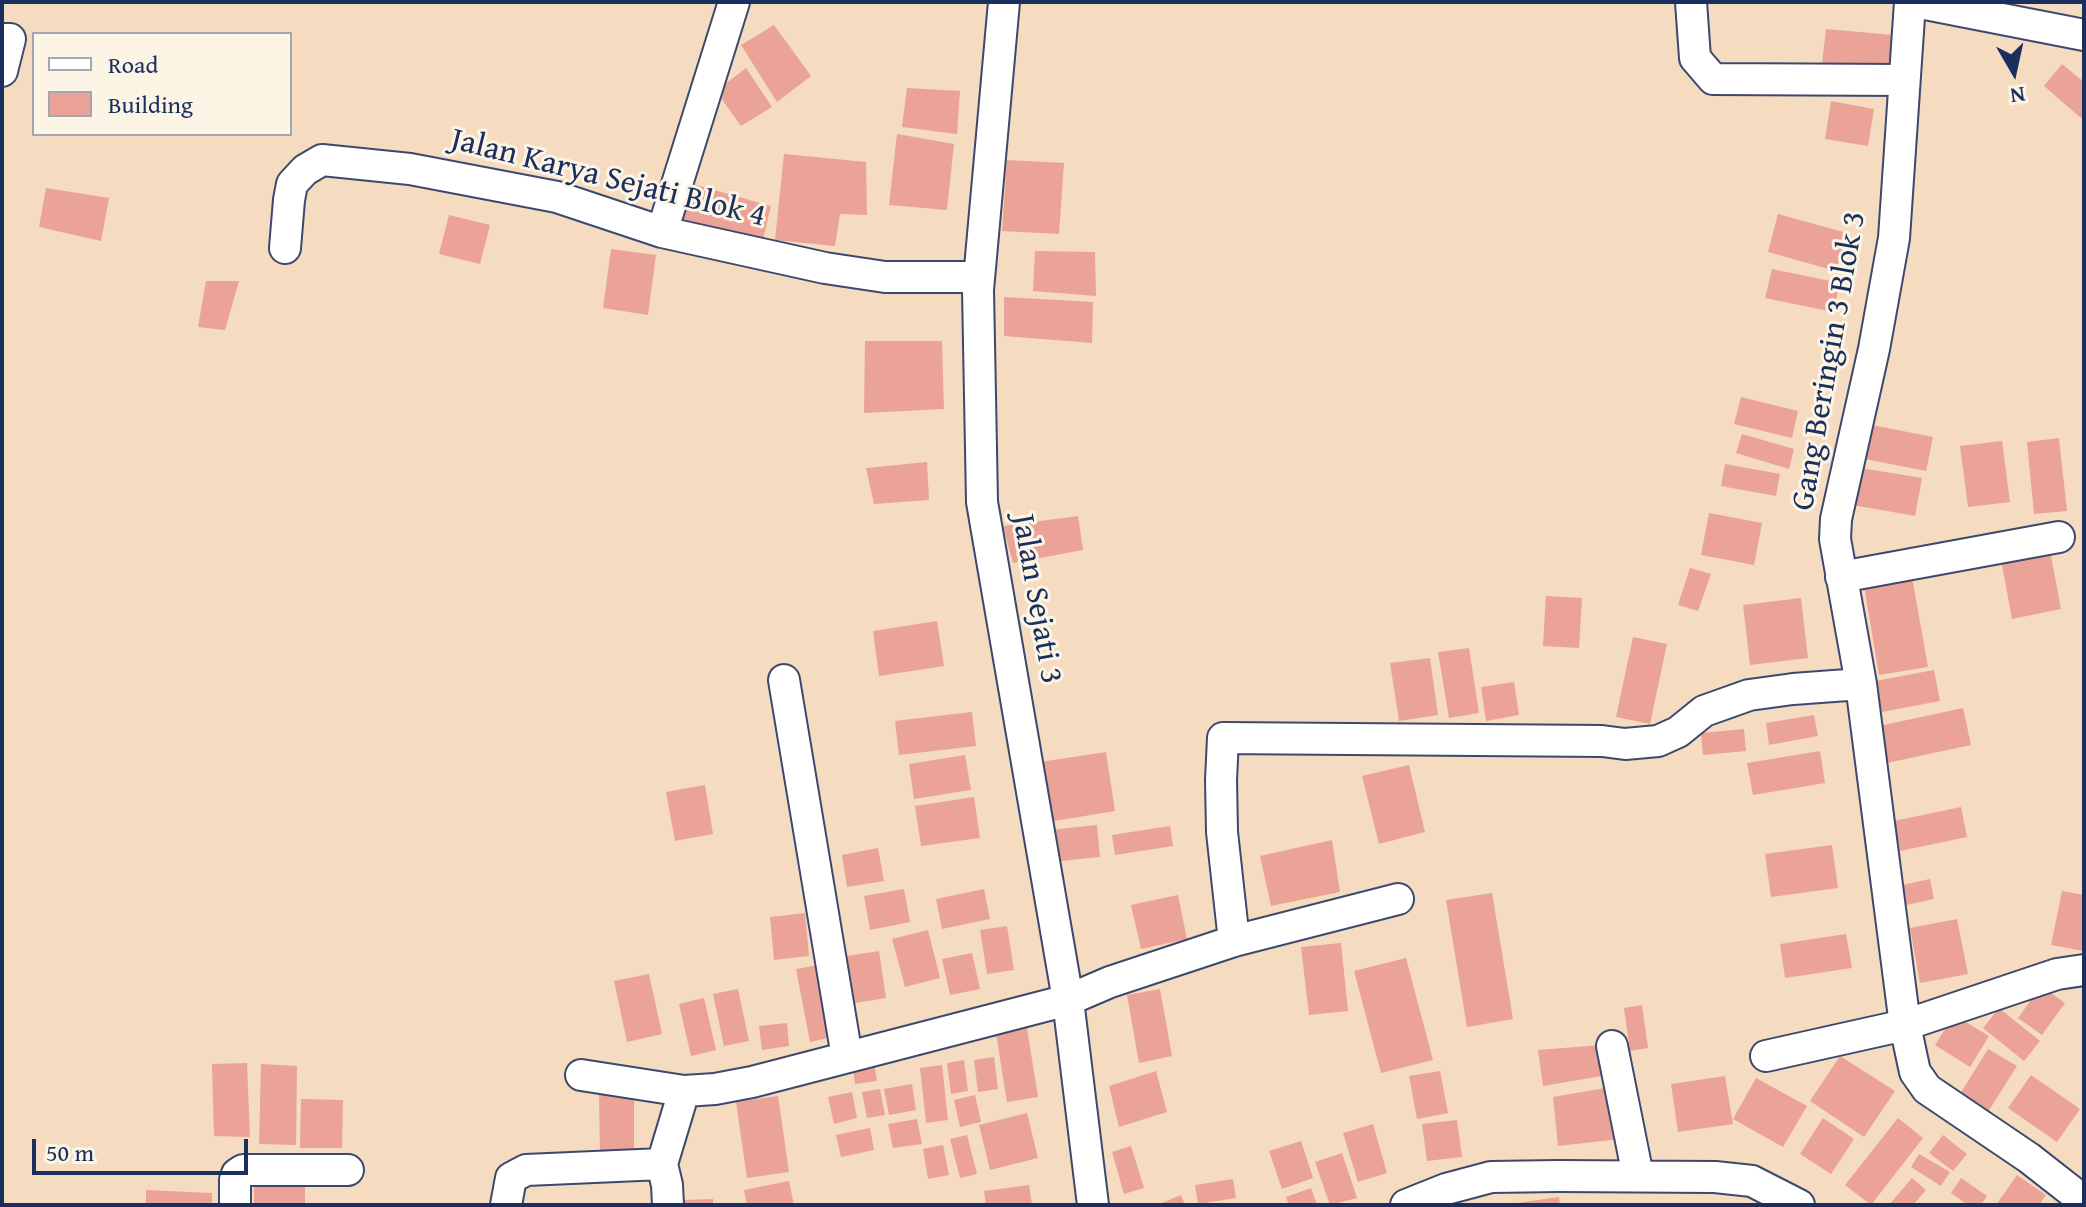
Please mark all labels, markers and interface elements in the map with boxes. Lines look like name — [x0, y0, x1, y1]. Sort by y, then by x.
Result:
legend — [32, 32, 292, 136]
north arrow — [1974, 32, 2054, 112]
text: Road — [108, 47, 158, 82]
text: N — [2008, 79, 2028, 113]
text: Building — [108, 87, 193, 122]
street label: Jalan Karya Sejati Blok 4 — [447, 121, 769, 237]
street label: Gang Beringin 3 Blok 3 — [1785, 209, 1875, 513]
street label: Jalan Sejati 3 — [1002, 511, 1070, 687]
scale bar — [36, 1123, 252, 1173]
text: 50 m — [46, 1135, 94, 1170]

